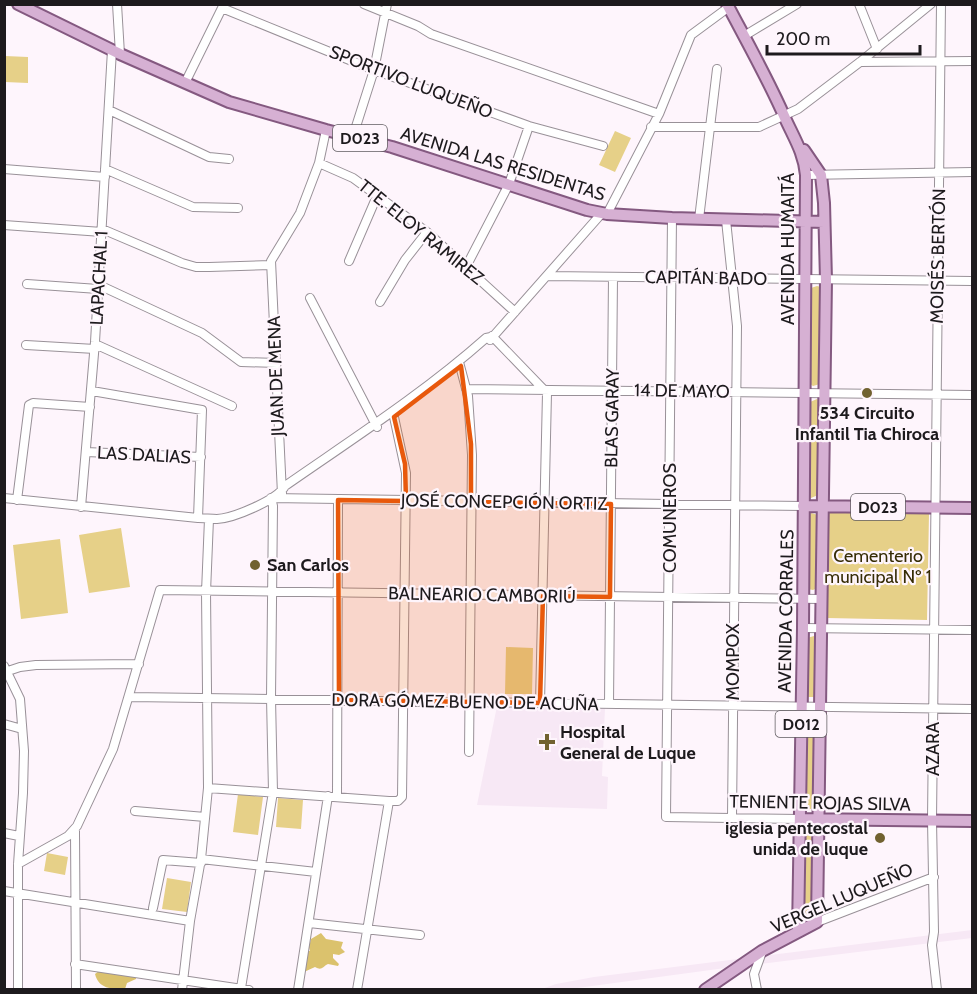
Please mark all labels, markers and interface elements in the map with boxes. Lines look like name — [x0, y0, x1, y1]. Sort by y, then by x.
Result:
scale bar — [767, 18, 920, 56]
text: 200 m — [776, 28, 830, 50]
street label: SPORTIVO LUQUEÑO — [326, 41, 496, 123]
street label: AVENIDA LAS RESIDENTAS — [398, 122, 608, 206]
road number: D023 — [333, 125, 387, 151]
street label: AVENIDA HUMAITÁ — [777, 173, 799, 325]
street label: TTE. ELOY RAMIREZ — [354, 175, 488, 289]
street label: MOISÉS BERTÓN — [926, 188, 950, 324]
street label: LAPACHAL 1 — [86, 230, 112, 326]
street label: CAPITÁN BADO — [645, 266, 767, 290]
street label: JUAN DE MENA — [263, 315, 289, 438]
street label: BLAS GARAY — [600, 367, 624, 468]
street label: 14 DE MAYO — [634, 379, 730, 403]
marker: 534 Circuito Infantil Tia Chiroca — [860, 386, 874, 400]
place label: 534 Circuito Infantil Tia Chiroca — [795, 402, 939, 445]
street label: LAS DALIAS — [97, 442, 191, 468]
street label: COMUNEROS — [659, 463, 681, 573]
street label: JOSÉ CONCEPCIÓN ORTIZ — [400, 489, 608, 515]
road number: D023 — [851, 494, 905, 520]
street label: AVENIDA CORRALES — [774, 529, 798, 693]
park label: Cementerio municipal Nº 1 — [824, 545, 932, 588]
place label: San Carlos — [267, 554, 349, 576]
marker: San Carlos — [248, 558, 262, 572]
street label: BALNEARIO CAMBORIÚ — [388, 582, 576, 608]
street label: MOMPOX — [722, 623, 744, 701]
street label: DORA GÓMEZ BUENO DE ACUÑA — [331, 689, 599, 715]
road number: D012 — [776, 711, 826, 737]
place label: Hospital General de Luque — [560, 721, 696, 764]
street label: AZARA — [922, 722, 944, 776]
marker: Hospital General de Luque — [538, 733, 556, 751]
street label: TENIENTE ROJAS SILVA — [729, 790, 911, 816]
place label: iglesia pentecostal unida de luque — [725, 817, 868, 860]
marker: iglesia pentecostal unida de luque — [873, 831, 887, 845]
street label: VERGEL LUQUEÑO — [768, 858, 916, 938]

